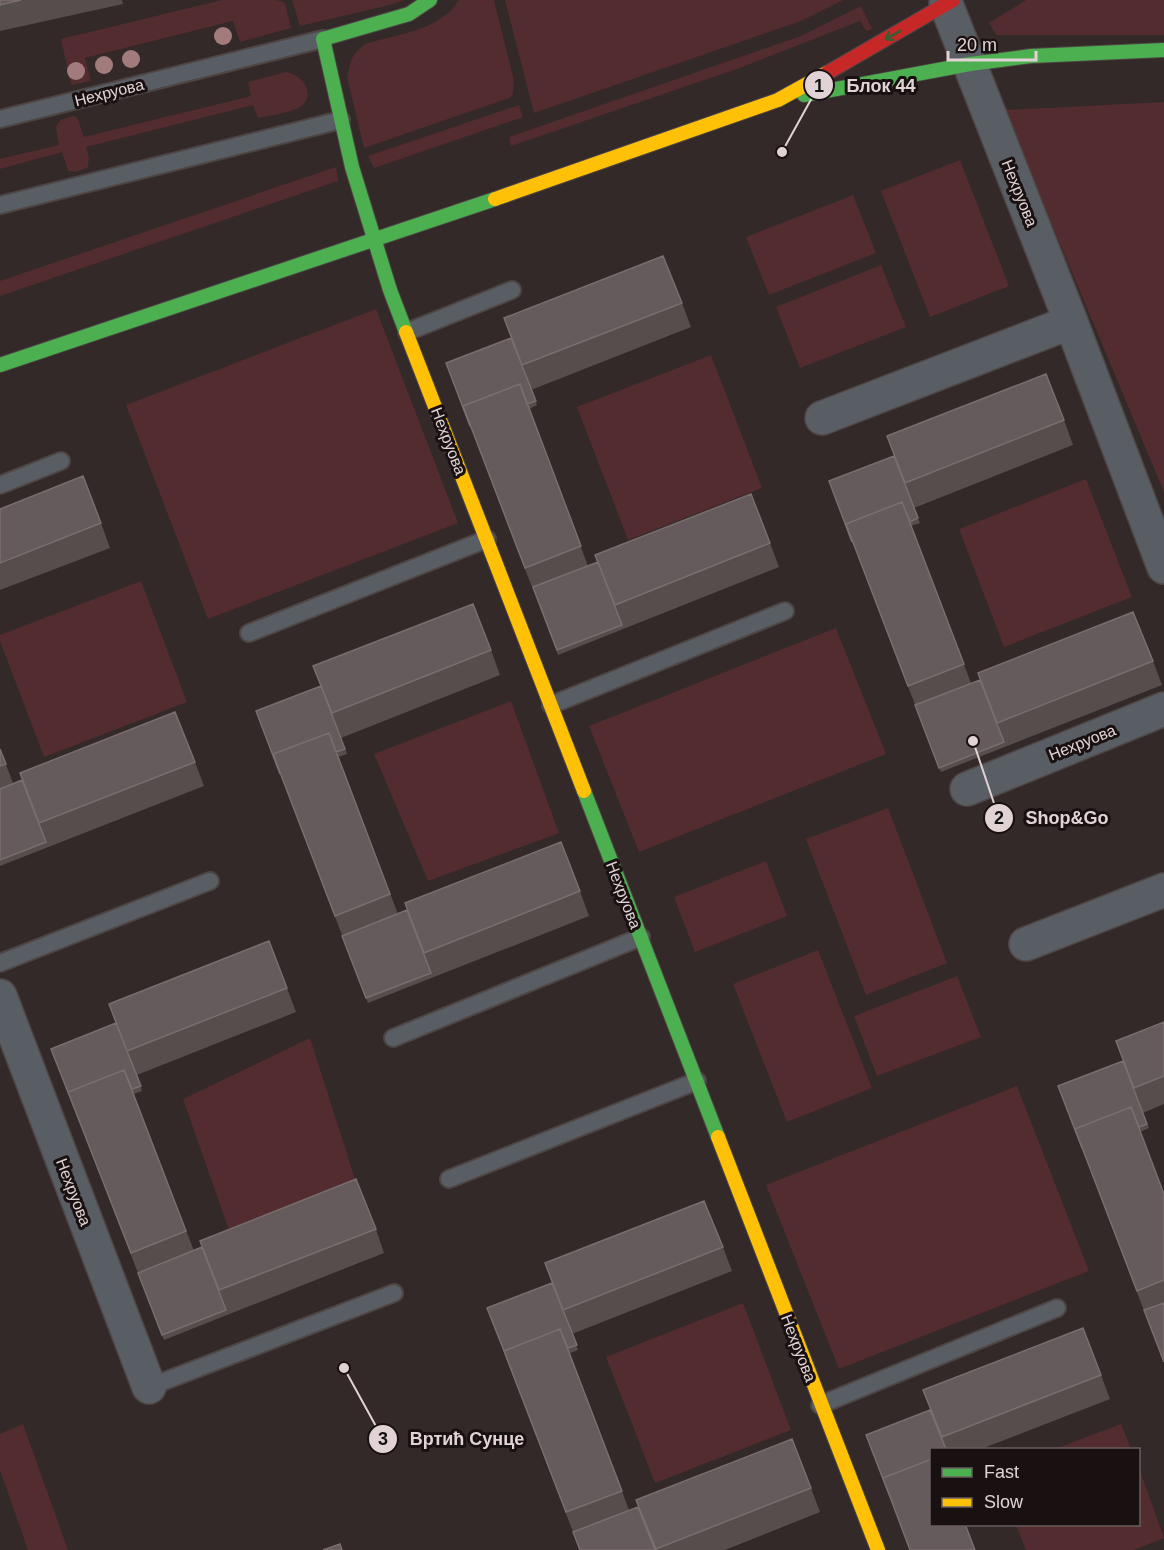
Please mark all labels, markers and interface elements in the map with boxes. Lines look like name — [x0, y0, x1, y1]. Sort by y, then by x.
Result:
scale bar — [948, 24, 1036, 62]
one-way arrow — [885, 29, 902, 41]
text: 20 m — [957, 35, 997, 55]
callout: Блок 44 — [804, 67, 927, 103]
street label: Нехруова — [73, 76, 146, 109]
text: 1 — [814, 76, 824, 96]
text: Блок 44 — [846, 76, 916, 96]
street label: Нехруова — [998, 157, 1041, 229]
street label: Нехруова — [428, 405, 469, 477]
street label: Нехруова — [1046, 721, 1118, 764]
callout: Shop&Go — [984, 800, 1121, 836]
text: 2 — [994, 808, 1004, 828]
text: Shop&Go — [1026, 808, 1109, 828]
street label: Нехруова — [603, 859, 644, 931]
street label: Нехруова — [53, 1156, 94, 1228]
street label: Нехруова — [778, 1312, 819, 1384]
callout: Вртић Сунце — [368, 1421, 537, 1457]
text: 3 — [378, 1429, 388, 1449]
text: Вртић Сунце — [410, 1429, 524, 1449]
legend — [930, 1448, 1140, 1526]
text: Fast — [984, 1462, 1019, 1482]
text: Slow — [984, 1492, 1024, 1512]

